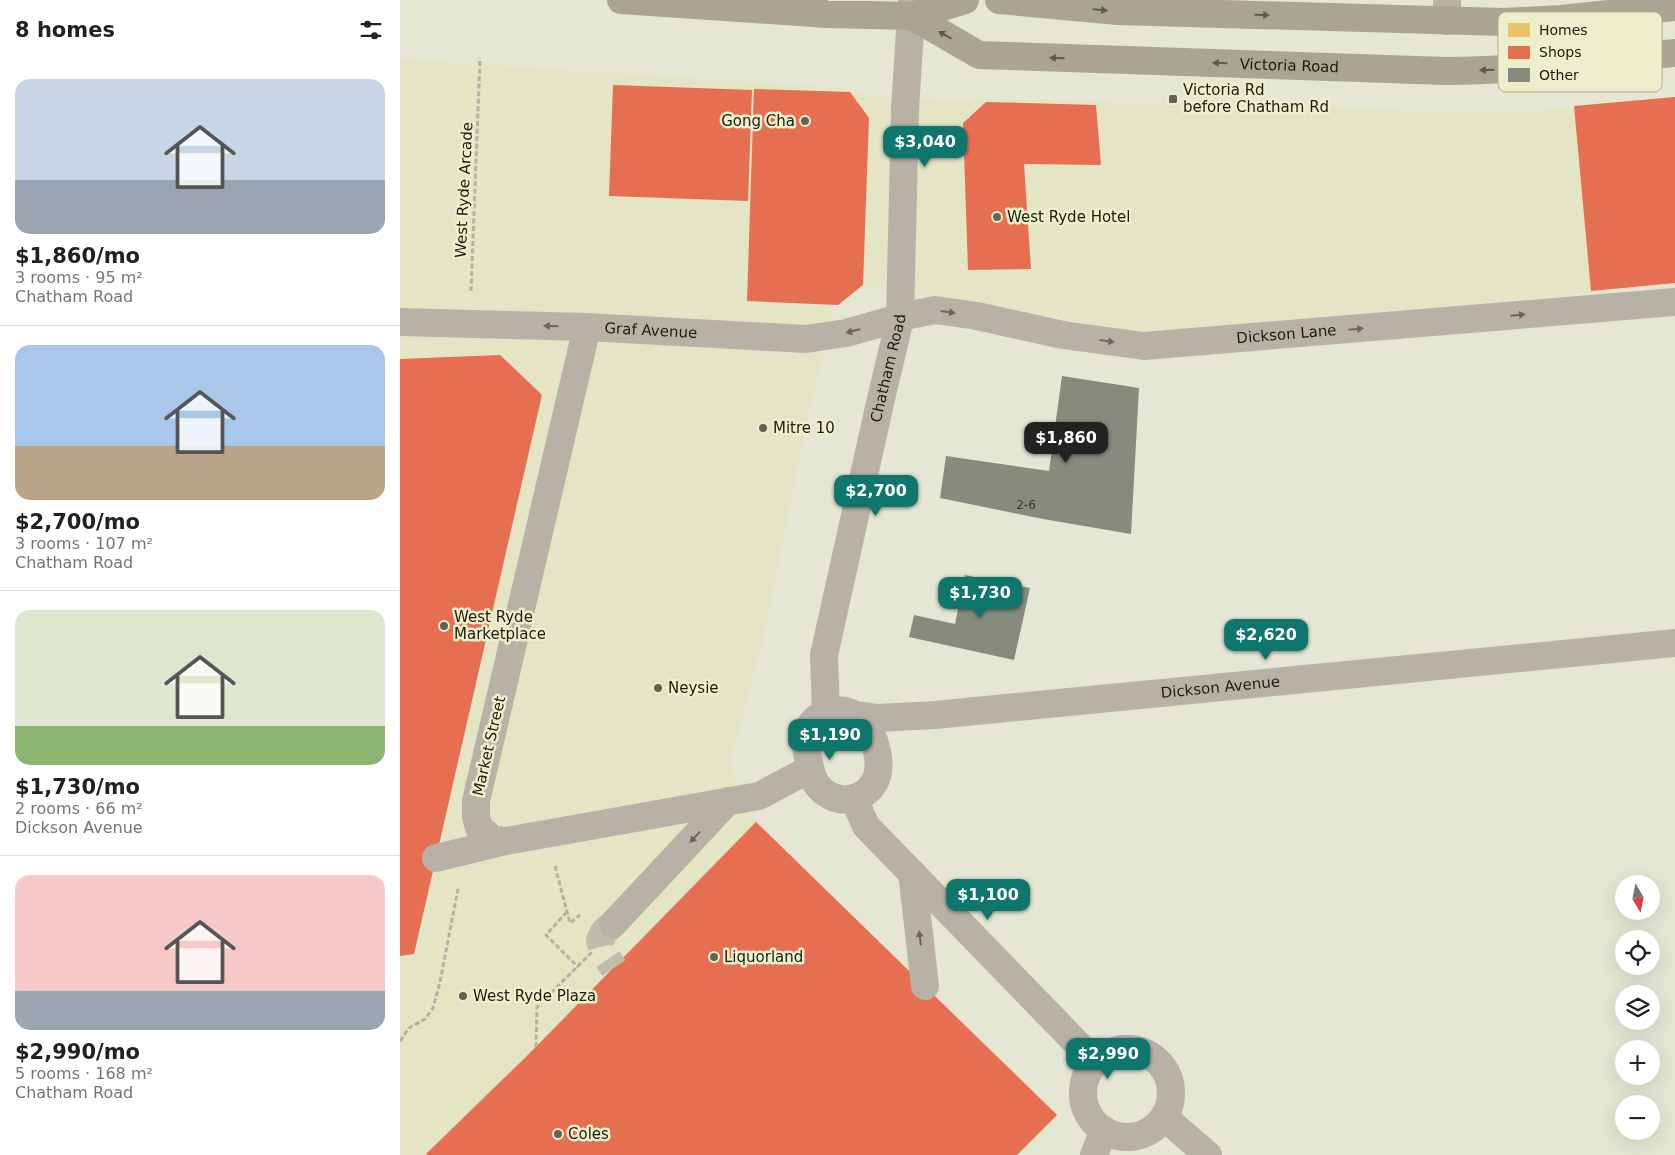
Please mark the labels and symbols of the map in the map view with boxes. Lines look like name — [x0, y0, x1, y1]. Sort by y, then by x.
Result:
one-way arrow — [1092, 6, 1108, 14]
one-way arrow — [1255, 11, 1271, 19]
legend — [1498, 12, 1662, 92]
text: Homes — [1539, 22, 1588, 38]
one-way arrow — [939, 31, 952, 40]
text: Shops — [1539, 44, 1582, 60]
one-way arrow — [1049, 53, 1065, 61]
street label: Victoria Road — [1239, 55, 1339, 76]
one-way arrow — [1212, 59, 1228, 67]
one-way arrow — [1479, 67, 1495, 75]
text: Other — [1539, 67, 1579, 83]
place label: Victoria Rd before Chatham Rd — [1183, 81, 1329, 116]
marker: Victoria Rd before Chatham Rd — [1167, 93, 1179, 105]
place label: Gong Cha — [721, 112, 795, 130]
marker: Gong Cha — [799, 115, 811, 127]
street label: West Ryde Arcade — [451, 122, 477, 258]
pin: $3,040 — [884, 126, 966, 168]
place label: West Ryde Hotel — [1007, 208, 1130, 226]
marker: West Ryde Hotel — [991, 211, 1003, 223]
one-way arrow — [940, 309, 956, 317]
one-way arrow — [1511, 311, 1527, 319]
street label: Chatham Road — [867, 314, 909, 424]
street label: Graf Avenue — [604, 319, 698, 342]
street label: Dickson Lane — [1236, 321, 1337, 347]
one-way arrow — [543, 322, 559, 330]
one-way arrow — [1349, 324, 1365, 332]
one-way arrow — [845, 328, 860, 336]
one-way arrow — [1100, 337, 1116, 345]
place label: Mitre 10 — [773, 419, 835, 437]
marker: Mitre 10 — [757, 422, 769, 434]
pin: $1,860 — [1025, 422, 1107, 464]
pin: $2,700 — [835, 474, 917, 517]
house number: 2-6 — [1016, 498, 1036, 512]
pin: $1,730 — [939, 576, 1021, 619]
place label: West Ryde Marketplace — [454, 608, 546, 643]
pin: $2,620 — [1225, 618, 1307, 661]
marker: West Ryde Marketplace — [438, 620, 450, 632]
street label: Dickson Avenue — [1160, 672, 1281, 702]
place label: Neysie — [668, 679, 719, 697]
marker: Neysie — [652, 682, 664, 694]
street label: Market Street — [469, 694, 509, 798]
pin: $1,190 — [789, 718, 871, 761]
one-way arrow — [689, 830, 701, 842]
north arrow — [1615, 875, 1660, 920]
pin: $1,100 — [947, 878, 1029, 921]
one-way arrow — [916, 930, 924, 946]
place label: Liquorland — [724, 948, 803, 966]
marker: Liquorland — [708, 951, 720, 963]
place label: West Ryde Plaza — [473, 987, 596, 1005]
marker: West Ryde Plaza — [457, 990, 469, 1002]
pin: $2,990 — [1067, 1038, 1149, 1080]
place label: Coles — [568, 1125, 609, 1143]
marker: Coles — [552, 1128, 564, 1140]

